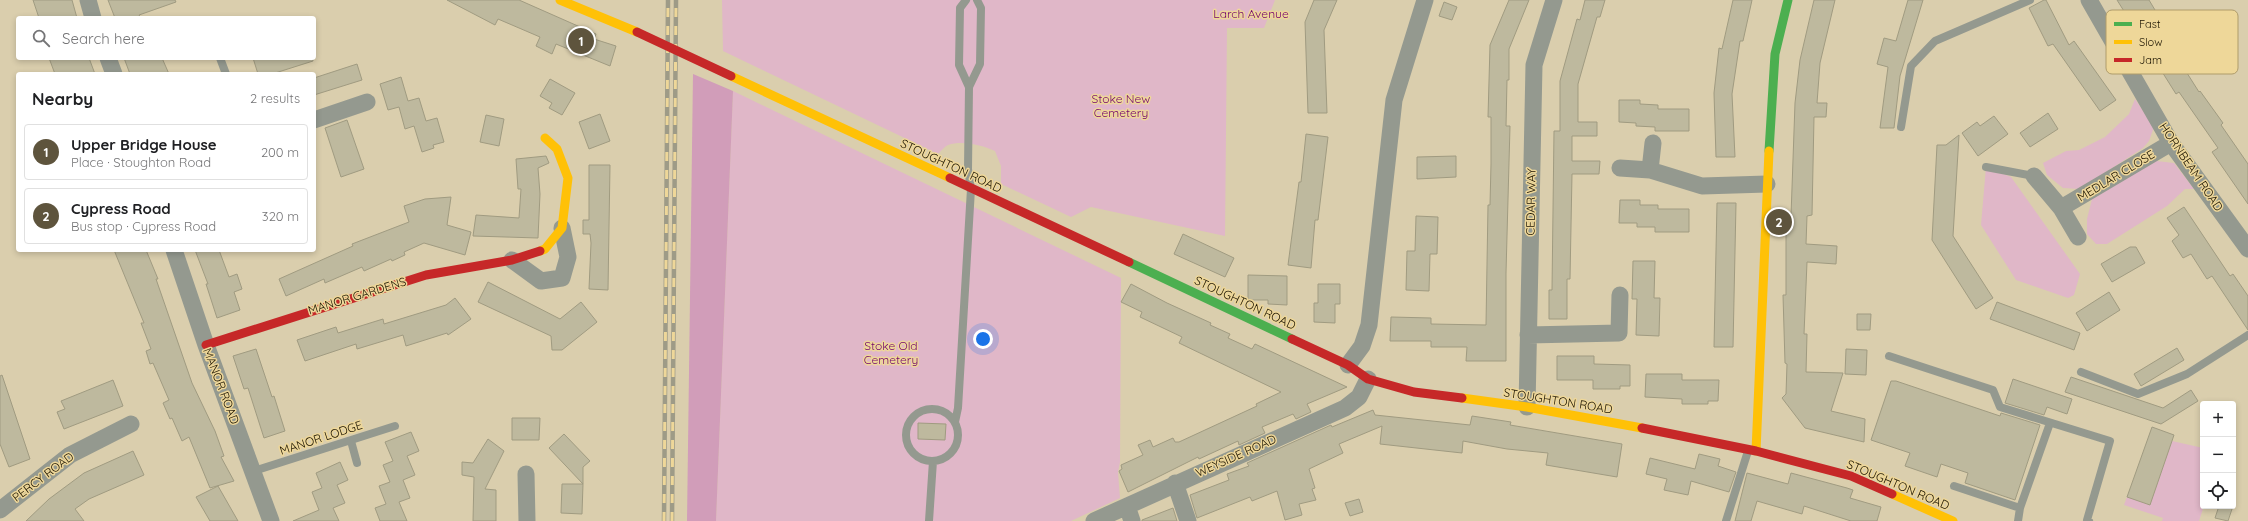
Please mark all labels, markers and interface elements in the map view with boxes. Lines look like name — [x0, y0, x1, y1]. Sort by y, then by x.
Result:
park label: Larch Avenue — [1213, 6, 1289, 21]
legend — [2106, 10, 2238, 74]
search box — [16, 16, 316, 60]
text: Fast — [2139, 17, 2161, 31]
pin: 1 — [568, 26, 594, 56]
icon: search — [30, 27, 52, 49]
text: Search here — [62, 29, 145, 48]
text: Slow — [2139, 35, 2163, 49]
text: Jam — [2139, 53, 2162, 67]
text: Nearby — [32, 88, 93, 109]
text: 2 results — [250, 90, 300, 106]
park label: Stoke New Cemetery — [1092, 91, 1150, 120]
street label: HORNBEAM ROAD — [2156, 120, 2227, 214]
text: Upper Bridge House — [71, 135, 217, 154]
street label: STOUGHTON ROAD — [898, 135, 1005, 196]
text: 1 — [43, 144, 49, 160]
text: 200 m — [261, 144, 299, 160]
street label: MEDLAR CLOSE — [2074, 146, 2157, 205]
text: Place · Stoughton Road — [71, 154, 211, 170]
street label: CEDAR WAY — [1522, 168, 1539, 236]
text: Cypress Road — [71, 199, 171, 218]
pin: 2 — [1766, 207, 1792, 237]
text: 2 — [42, 208, 50, 224]
text: 320 m — [262, 208, 299, 224]
text: Bus stop · Cypress Road — [71, 218, 216, 234]
street label: STOUGHTON ROAD — [1192, 272, 1299, 333]
street label: MANOR GARDENS — [306, 273, 408, 318]
your location — [973, 329, 993, 349]
park label: Stoke Old Cemetery — [864, 338, 918, 367]
street label: MANOR ROAD — [200, 346, 243, 426]
street label: STOUGHTON ROAD — [1503, 384, 1614, 417]
map controls — [2200, 401, 2236, 509]
button: + — [2200, 401, 2236, 437]
street label: MANOR LODGE — [278, 417, 364, 458]
street label: WEYSIDE ROAD — [1193, 431, 1279, 480]
button: − — [2200, 437, 2236, 473]
street label: PERCY ROAD — [9, 448, 77, 505]
street label: STOUGHTON ROAD — [1845, 456, 1952, 513]
button: locate — [2200, 473, 2236, 509]

